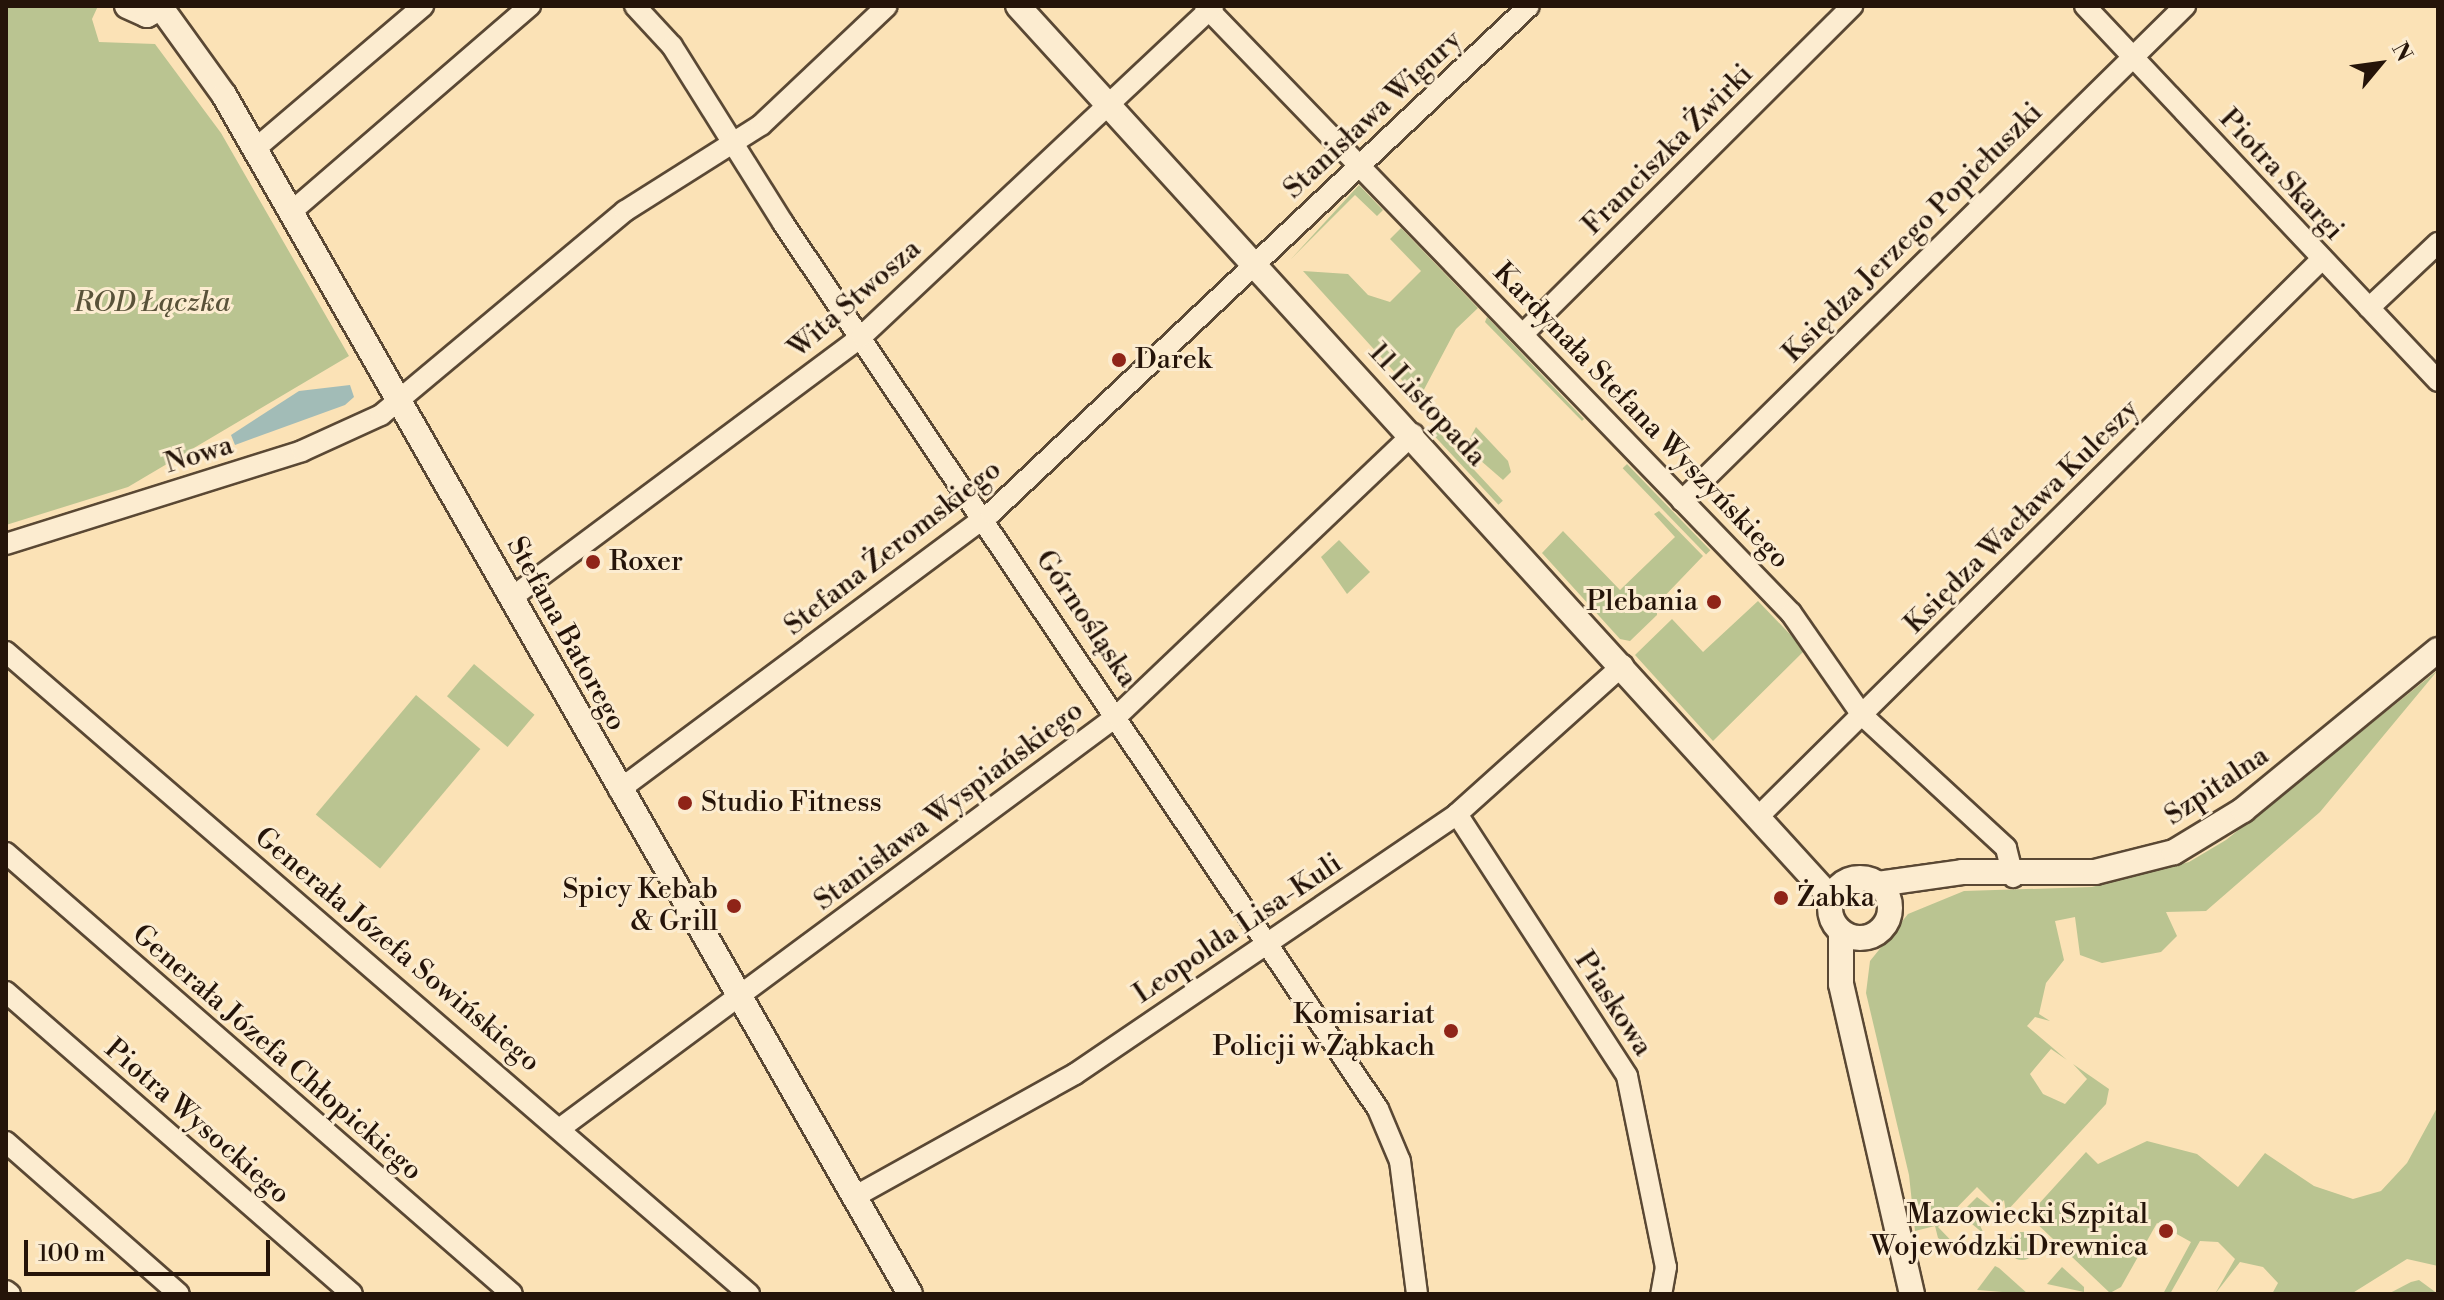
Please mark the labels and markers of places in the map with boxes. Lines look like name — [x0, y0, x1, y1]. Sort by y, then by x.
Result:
place label: Darek — [1135, 343, 1212, 377]
marker: Darek — [1110, 351, 1128, 369]
place label: Roxer — [609, 545, 683, 579]
marker: Roxer — [584, 553, 602, 571]
place label: Plebania — [1586, 585, 1698, 619]
marker: Plebania — [1705, 593, 1723, 611]
place label: Studio Fitness — [701, 786, 882, 820]
marker: Studio Fitness — [676, 794, 694, 812]
place label: Spicy Kebab & Grill — [562, 873, 718, 939]
place label: Żabka — [1797, 881, 1875, 915]
marker: Żabka — [1772, 889, 1790, 907]
marker: Spicy Kebab & Grill — [725, 897, 743, 915]
place label: Komisariat Policji w Ząbkach — [1212, 998, 1435, 1064]
marker: Komisariat Policji w Ząbkach — [1442, 1022, 1460, 1040]
place label: Mazowiecki Szpital Wojewódzki Drewnica — [1870, 1198, 2148, 1264]
marker: Mazowiecki Szpital Wojewódzki Drewnica — [2155, 1220, 2177, 1242]

